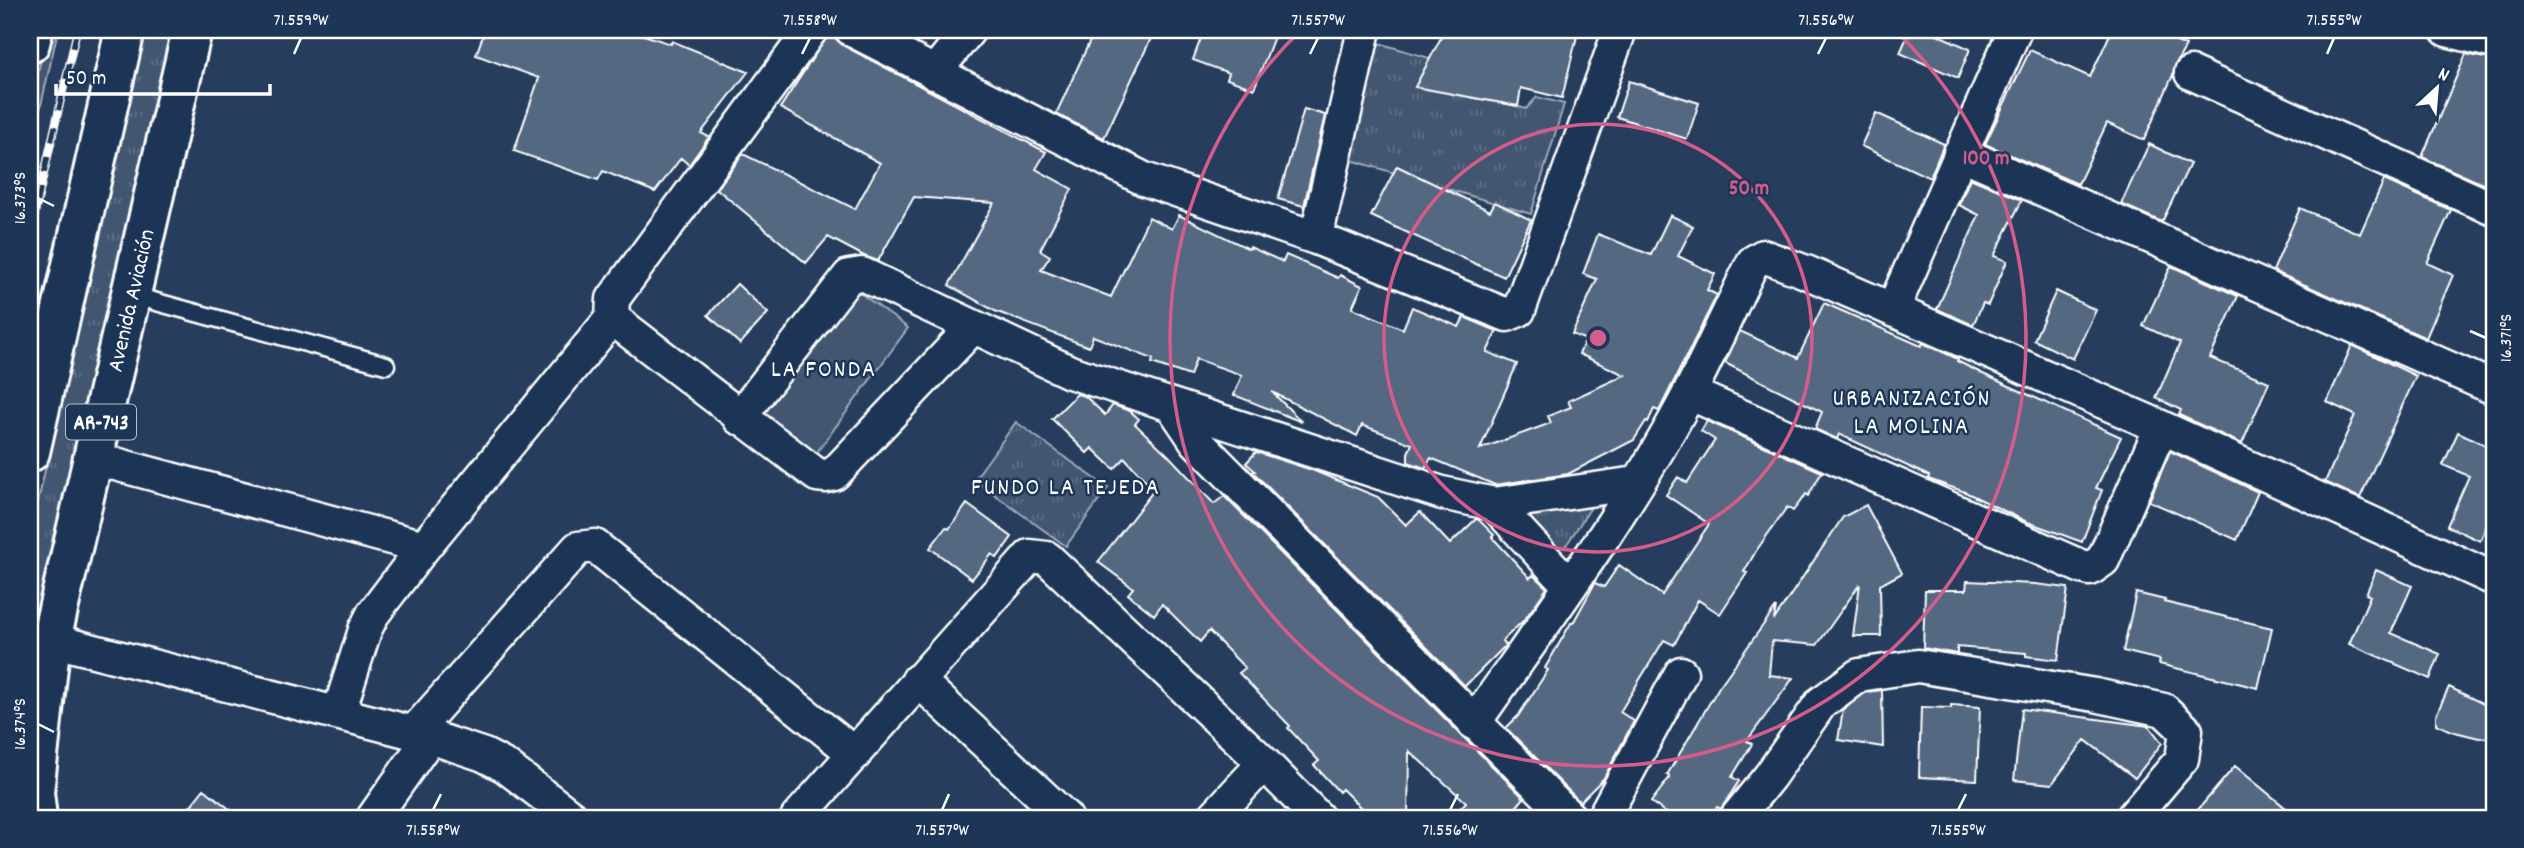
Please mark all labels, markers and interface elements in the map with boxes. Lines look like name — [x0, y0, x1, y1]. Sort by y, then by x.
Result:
text: 71.559°W — [274, 9, 329, 34]
text: 71.558°W — [783, 9, 838, 34]
text: 71.557°W — [1291, 9, 1345, 34]
text: 71.556°W — [1798, 9, 1854, 34]
text: 71.555°W — [2307, 9, 2362, 34]
scale bar — [56, 52, 270, 96]
north arrow — [2402, 52, 2472, 122]
text: N — [2433, 62, 2453, 90]
text: 50 m — [66, 65, 106, 95]
text: 100 m — [1963, 145, 2009, 175]
text: 16.373°S — [9, 172, 34, 224]
text: 50 m — [1729, 175, 1769, 205]
street label: Avenida Aviación — [101, 226, 165, 375]
text: 16.371°S — [2495, 314, 2520, 362]
centre of rings — [1586, 326, 1610, 350]
district label: LA FONDA — [771, 354, 877, 388]
district label: URBANIZACIÓN LA MOLINA — [1833, 383, 1991, 445]
road number: AR-743 — [66, 404, 136, 440]
district label: FUNDO LA TEJEDA — [971, 472, 1161, 506]
text: 16.374°S — [9, 698, 34, 750]
text: 71.558°W — [406, 819, 461, 844]
text: 71.557°W — [915, 819, 969, 844]
text: 71.556°W — [1422, 819, 1478, 844]
text: 71.555°W — [1931, 819, 1986, 844]

